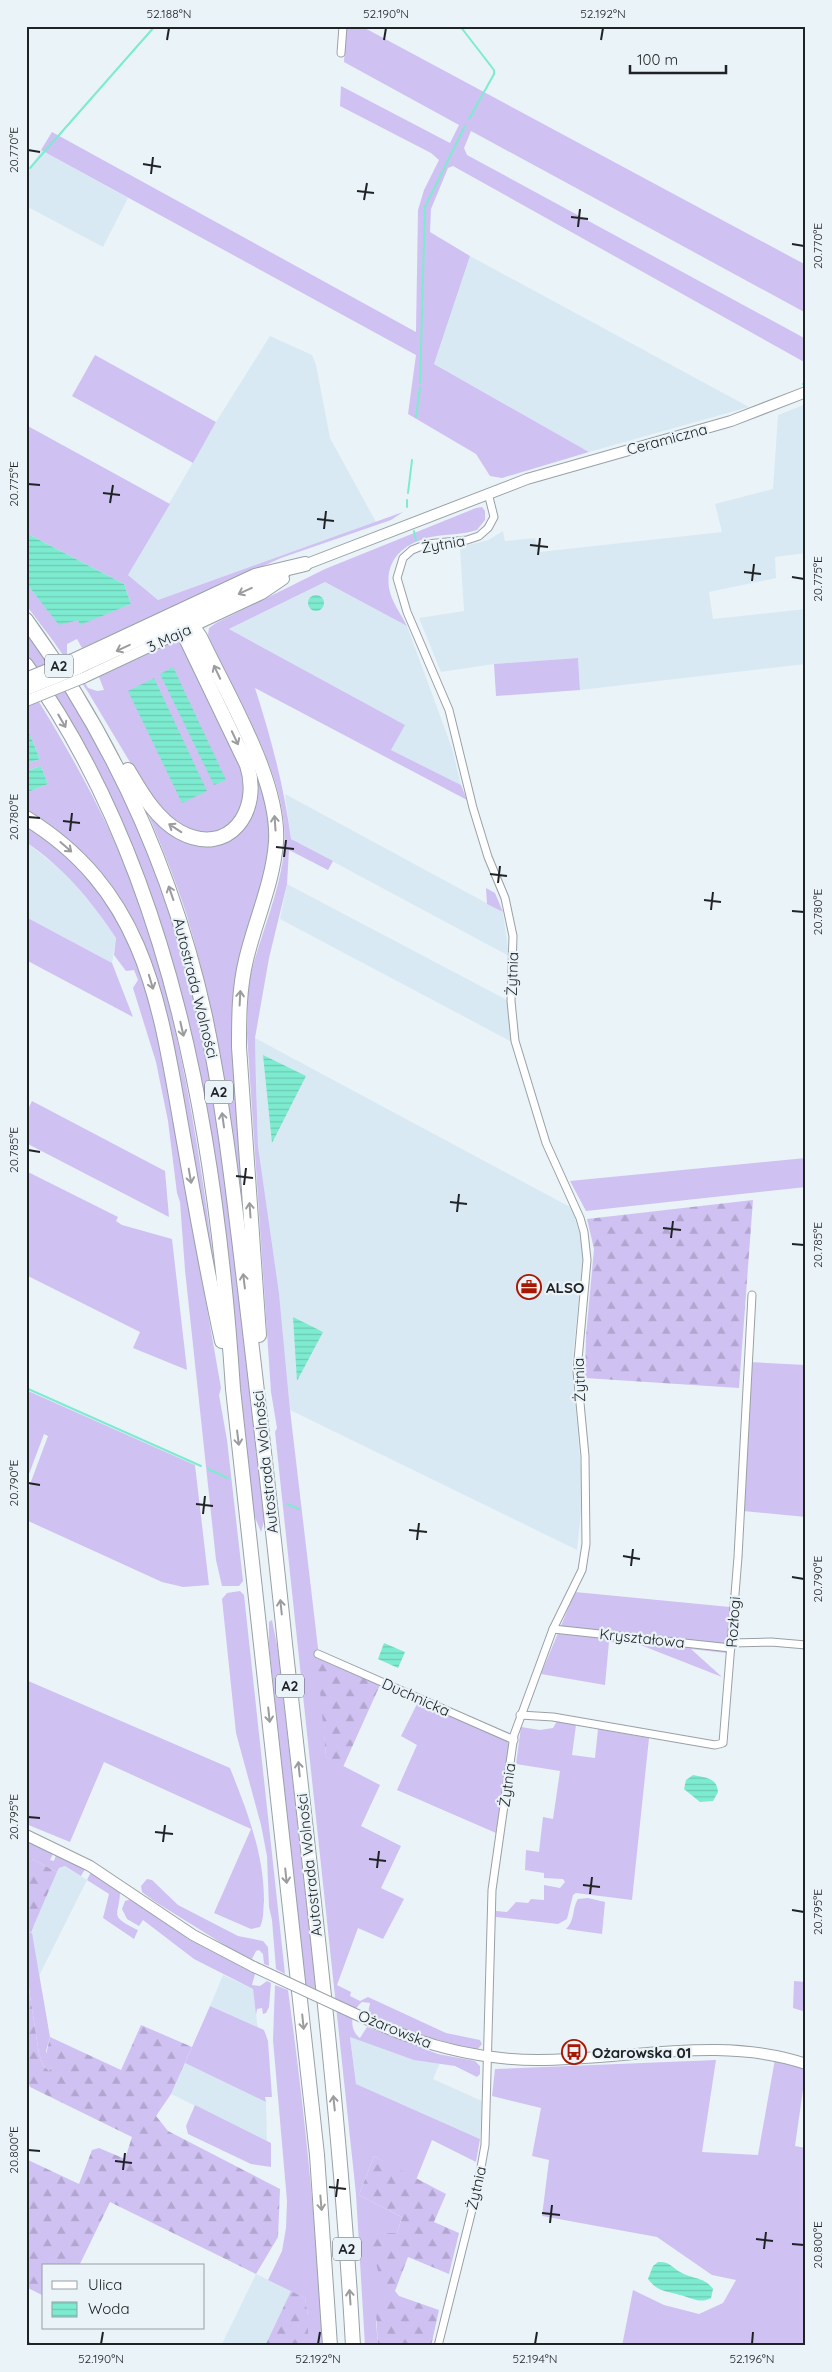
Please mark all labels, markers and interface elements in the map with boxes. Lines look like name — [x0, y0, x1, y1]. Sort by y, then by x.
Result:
text: 52.188°N — [147, 6, 191, 21]
text: 52.190°N — [363, 6, 409, 21]
text: 52.192°N — [580, 6, 626, 21]
scale bar — [630, 42, 726, 74]
text: 100 m — [637, 50, 678, 69]
text: 20.770°E — [6, 127, 21, 173]
text: 20.770°E — [810, 223, 825, 269]
street label: Ceramiczna — [625, 419, 709, 459]
text: 20.775°E — [6, 461, 21, 507]
street label: Żytnia — [420, 531, 466, 557]
text: 20.775°E — [810, 556, 825, 602]
one-way arrow — [238, 587, 253, 597]
street label: 3 Maja — [144, 620, 194, 656]
one-way arrow — [116, 644, 131, 654]
road number: A2 — [45, 654, 73, 678]
one-way arrow — [212, 665, 221, 680]
one-way arrow — [58, 713, 67, 728]
one-way arrow — [230, 730, 240, 745]
text: 20.780°E — [6, 794, 21, 840]
one-way arrow — [270, 815, 280, 831]
one-way arrow — [168, 823, 182, 833]
one-way arrow — [59, 841, 72, 853]
one-way arrow — [166, 886, 175, 902]
text: 20.780°E — [810, 889, 825, 935]
street label: Autostrada Wolności — [169, 916, 223, 1060]
street label: Żytnia — [502, 952, 522, 996]
one-way arrow — [147, 974, 157, 990]
one-way arrow — [236, 991, 245, 1007]
one-way arrow — [178, 1020, 187, 1036]
road number: A2 — [205, 1080, 233, 1104]
one-way arrow — [218, 1112, 228, 1128]
text: 20.785°E — [6, 1127, 21, 1173]
one-way arrow — [186, 1167, 196, 1183]
one-way arrow — [245, 1202, 255, 1218]
text: 20.785°E — [810, 1222, 825, 1268]
one-way arrow — [239, 1273, 249, 1289]
office icon: ALSO — [516, 1274, 542, 1300]
place label: ALSO — [546, 1278, 584, 1297]
street label: Żytnia — [569, 1358, 589, 1402]
street label: Autostrada Wolności — [248, 1390, 282, 1534]
one-way arrow — [233, 1429, 243, 1445]
text: 20.790°E — [6, 1459, 21, 1506]
text: 20.790°E — [810, 1555, 825, 1602]
street label: Rozłogi — [722, 1596, 744, 1648]
one-way arrow — [276, 1599, 286, 1615]
street label: Kryształowa — [598, 1624, 686, 1652]
road number: A2 — [276, 1674, 304, 1698]
street label: Duchnicka — [379, 1674, 453, 1720]
one-way arrow — [264, 1706, 274, 1722]
one-way arrow — [294, 1761, 304, 1777]
street label: Żytnia — [495, 1762, 519, 1808]
street label: Autostrada Wolności — [292, 1793, 326, 1937]
text: 20.795°E — [6, 1794, 21, 1840]
one-way arrow — [282, 1868, 291, 1884]
text: 20.795°E — [810, 1889, 825, 1935]
street label: Ożarowska — [355, 2006, 435, 2052]
one-way arrow — [298, 2013, 308, 2029]
bus stop icon: Ożarowska 01 — [561, 2039, 587, 2065]
place label: Ożarowska 01 — [592, 2043, 691, 2062]
one-way arrow — [329, 2096, 339, 2112]
text: 20.800°E — [6, 2126, 21, 2174]
street label: Żytnia — [462, 2164, 490, 2212]
one-way arrow — [316, 2195, 326, 2211]
text: 20.800°E — [810, 2221, 825, 2269]
road number: A2 — [333, 2238, 361, 2260]
legend — [42, 2264, 205, 2330]
text: Ulica — [88, 2275, 122, 2294]
one-way arrow — [346, 2289, 355, 2305]
text: Woda — [88, 2299, 130, 2318]
text: 52.190°N — [78, 2351, 124, 2366]
text: 52.192°N — [295, 2351, 341, 2366]
text: 52.194°N — [512, 2351, 558, 2366]
text: 52.196°N — [729, 2351, 775, 2366]

